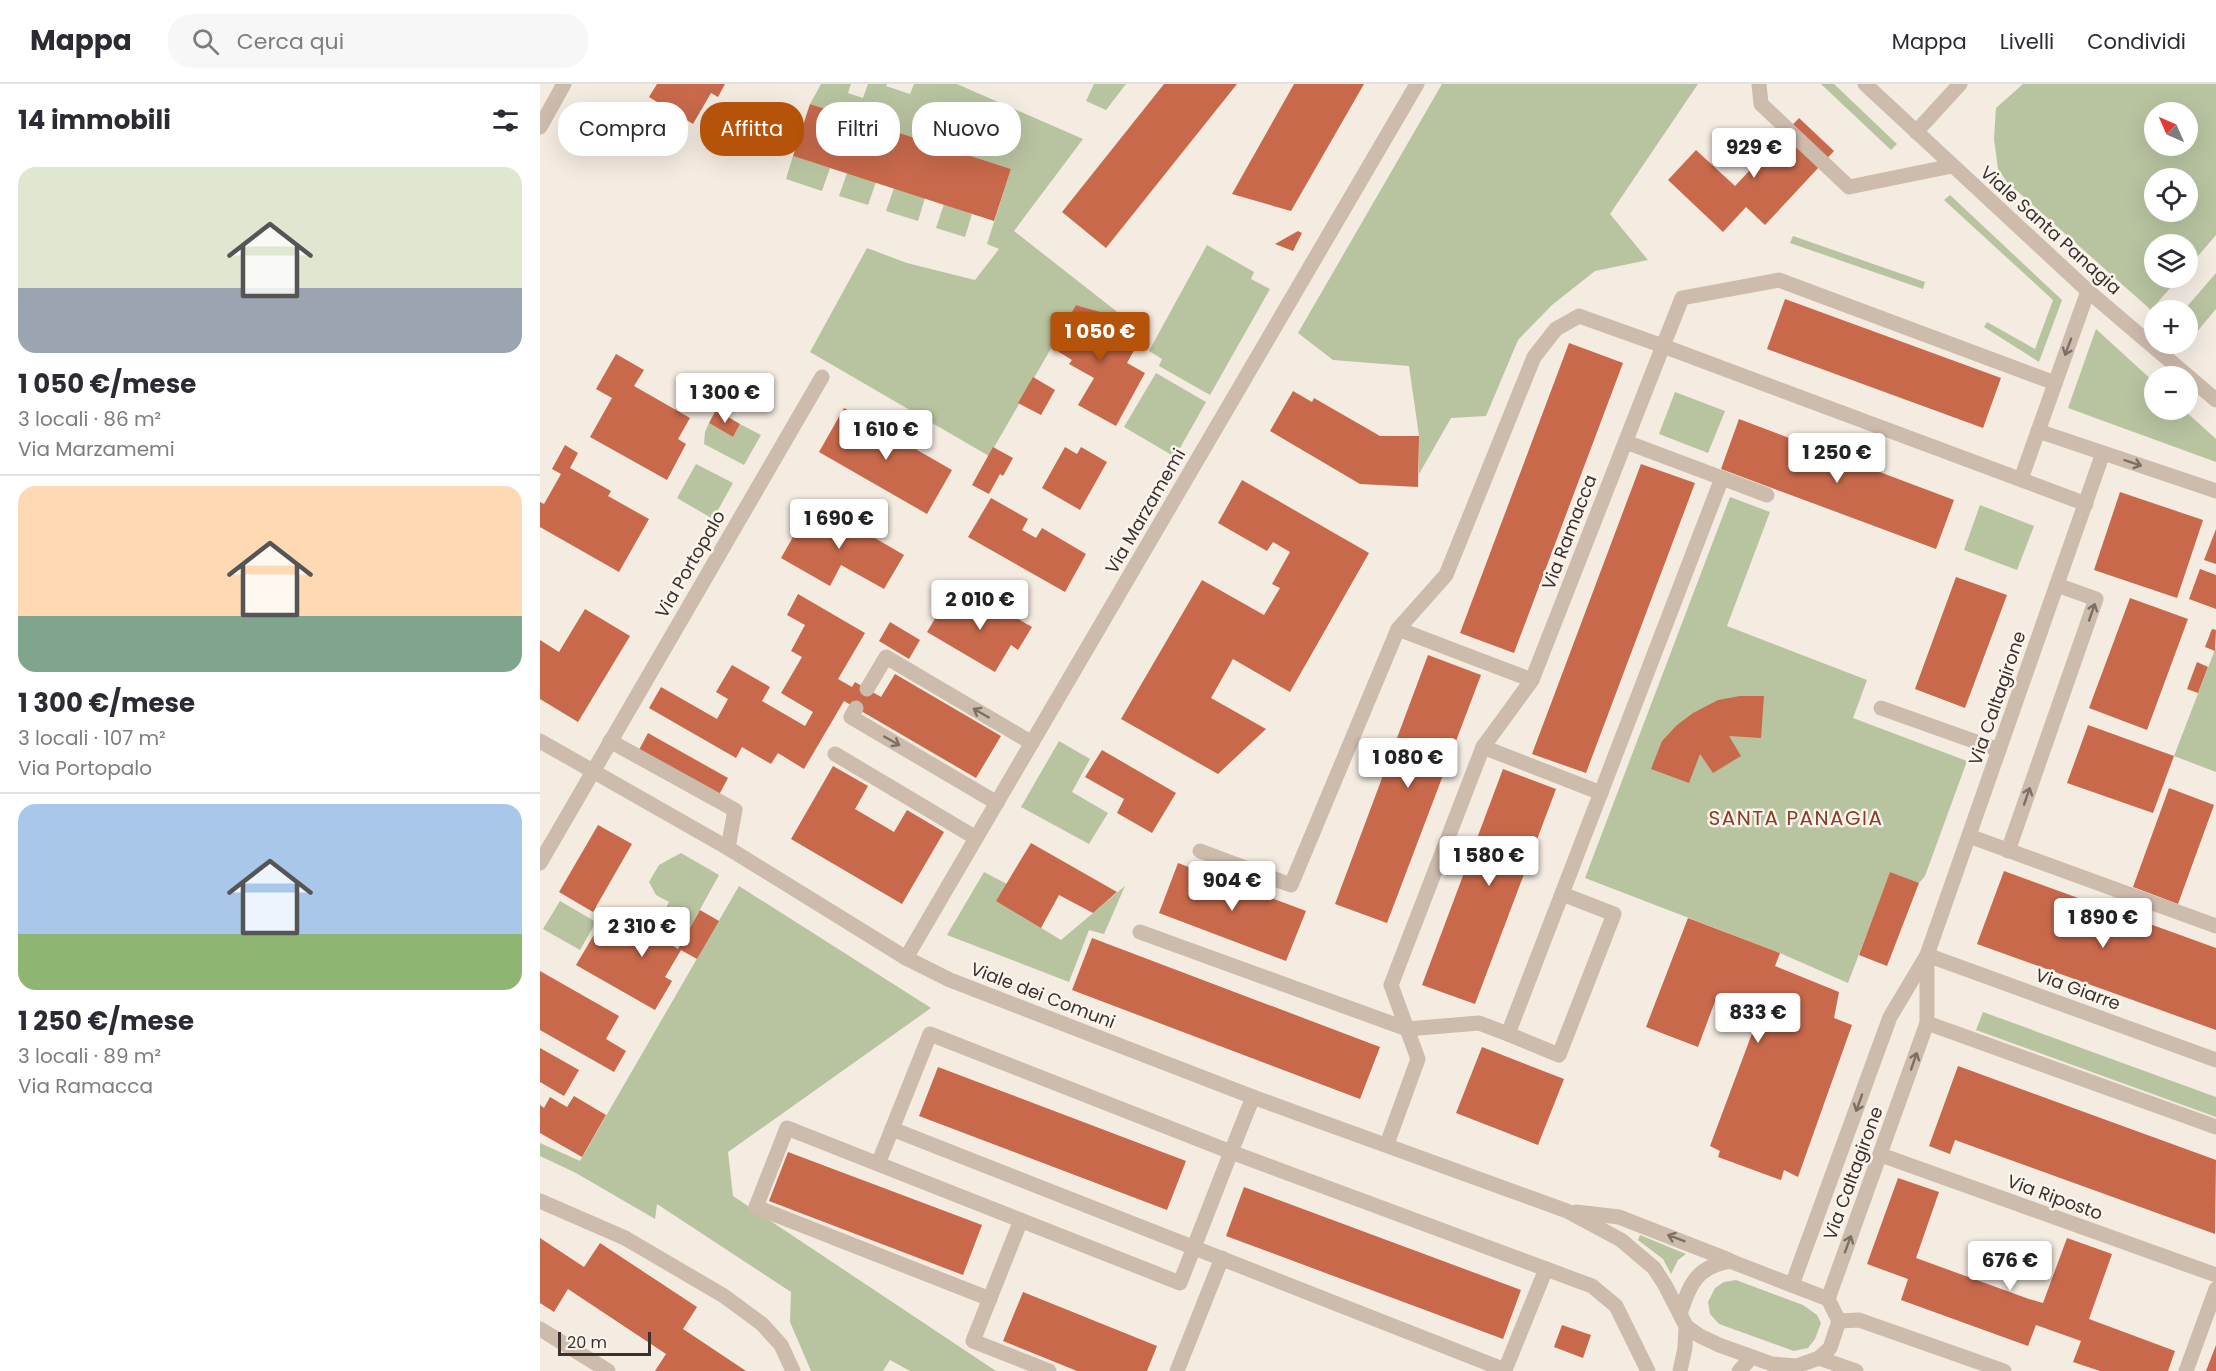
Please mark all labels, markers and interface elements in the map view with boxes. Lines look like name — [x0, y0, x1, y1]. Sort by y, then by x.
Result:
search box — [168, 14, 588, 68]
text: Mappa — [30, 21, 132, 60]
icon: search — [189, 25, 222, 58]
text: Cerca qui — [237, 26, 344, 57]
text: Mappa — [1892, 27, 1967, 56]
text: Livelli — [2000, 27, 2054, 56]
text: Condividi — [2087, 27, 2186, 56]
text: 14 immobili — [18, 102, 171, 138]
chip: Compra — [558, 102, 688, 156]
chip: Affitta — [700, 102, 804, 156]
chip: Filtri — [816, 102, 900, 156]
chip: Nuovo — [912, 102, 1021, 156]
north arrow — [2144, 102, 2198, 156]
map controls — [2144, 102, 2198, 420]
icon: filters — [489, 104, 522, 137]
pin: 929 € — [1712, 128, 1796, 179]
text: 929 € — [1726, 133, 1782, 161]
street label: Viale Santa Panagia — [1975, 160, 2127, 300]
button: locate — [2144, 168, 2198, 222]
icon: home — [216, 206, 324, 314]
button: layers — [2144, 234, 2198, 288]
button: + — [2144, 300, 2198, 354]
pin: 1 050 € — [1045, 312, 1155, 363]
text: 1 050 € — [1065, 317, 1136, 345]
one-way arrow — [2062, 337, 2073, 355]
text: 1 050 €/mese — [18, 366, 196, 402]
button: − — [2144, 366, 2198, 420]
pin: 1 300 € — [670, 373, 780, 424]
text: 1 300 € — [690, 378, 760, 406]
text: 3 locali · 86 m² — [18, 405, 161, 433]
pin: 1 610 € — [831, 410, 941, 461]
text: 1 610 € — [853, 415, 919, 443]
pin: 1 250 € — [1782, 433, 1892, 484]
text: Via Marzamemi — [18, 435, 175, 463]
text: 1 250 € — [1802, 438, 1872, 466]
street label: Via Marzamemi — [1099, 444, 1191, 578]
one-way arrow — [2123, 459, 2142, 470]
street label: Via Ramacca — [1536, 471, 1602, 593]
pin: 1 690 € — [784, 499, 894, 550]
text: 1 690 € — [804, 504, 874, 532]
street label: Via Portopalo — [649, 506, 731, 622]
icon: home — [216, 525, 324, 633]
pin: 2 010 € — [925, 580, 1035, 631]
text: 2 010 € — [945, 585, 1015, 613]
one-way arrow — [2087, 603, 2098, 622]
street label: Via Caltagirone — [1962, 628, 2032, 768]
text: 1 300 €/mese — [18, 685, 195, 721]
one-way arrow — [973, 707, 990, 719]
text: 3 locali · 107 m² — [18, 724, 166, 752]
one-way arrow — [883, 736, 900, 748]
pin: 1 080 € — [1353, 738, 1463, 789]
text: 1 080 € — [1373, 743, 1443, 771]
text: Via Portopalo — [18, 754, 152, 782]
one-way arrow — [2023, 787, 2034, 806]
district label: SANTA PANAGIA — [1709, 804, 1883, 832]
pin: 1 580 € — [1434, 836, 1544, 887]
text: 1 580 € — [1454, 841, 1524, 869]
icon: home — [216, 843, 324, 951]
pin: 904 € — [1190, 861, 1274, 912]
text: 904 € — [1202, 866, 1262, 894]
pin: 1 890 € — [2048, 898, 2158, 949]
text: 1 890 € — [2068, 903, 2138, 931]
pin: 2 310 € — [587, 907, 697, 958]
text: 2 310 € — [608, 912, 676, 940]
street label: Viale dei Comuni — [967, 956, 1119, 1034]
street label: Via Giarre — [2032, 962, 2124, 1016]
pin: 833 € — [1716, 993, 1800, 1044]
text: 833 € — [1729, 998, 1787, 1026]
text: 1 250 €/mese — [18, 1003, 194, 1039]
text: 3 locali · 89 m² — [18, 1042, 161, 1070]
one-way arrow — [1910, 1052, 1921, 1070]
text: Via Ramacca — [18, 1072, 153, 1100]
one-way arrow — [1852, 1093, 1863, 1111]
street label: Via Caltagirone — [1817, 1103, 1889, 1243]
street label: Via Riposto — [2004, 1168, 2106, 1226]
one-way arrow — [1667, 1232, 1686, 1243]
one-way arrow — [1844, 1235, 1855, 1254]
pin: 676 € — [1968, 1241, 2052, 1292]
text: 676 € — [1982, 1246, 2038, 1274]
scale bar — [558, 1329, 651, 1356]
text: 20 m — [567, 1331, 607, 1354]

